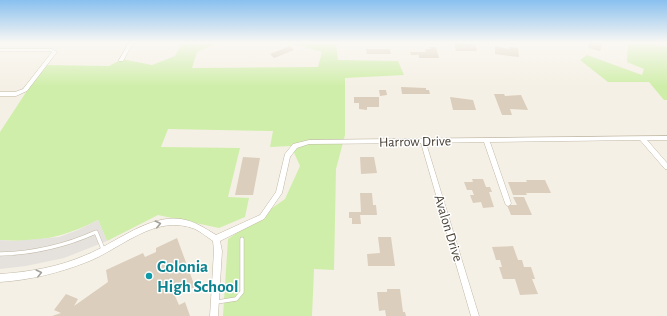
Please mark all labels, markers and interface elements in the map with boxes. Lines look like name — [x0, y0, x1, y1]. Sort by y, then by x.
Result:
street label: Harrow Drive — [379, 134, 451, 150]
street label: Avalon Drive — [431, 193, 465, 263]
one-way arrow — [155, 220, 161, 228]
place label: Colonia High School — [157, 258, 238, 295]
one-way arrow — [35, 269, 42, 278]
marker: Colonia High School — [144, 271, 154, 281]

